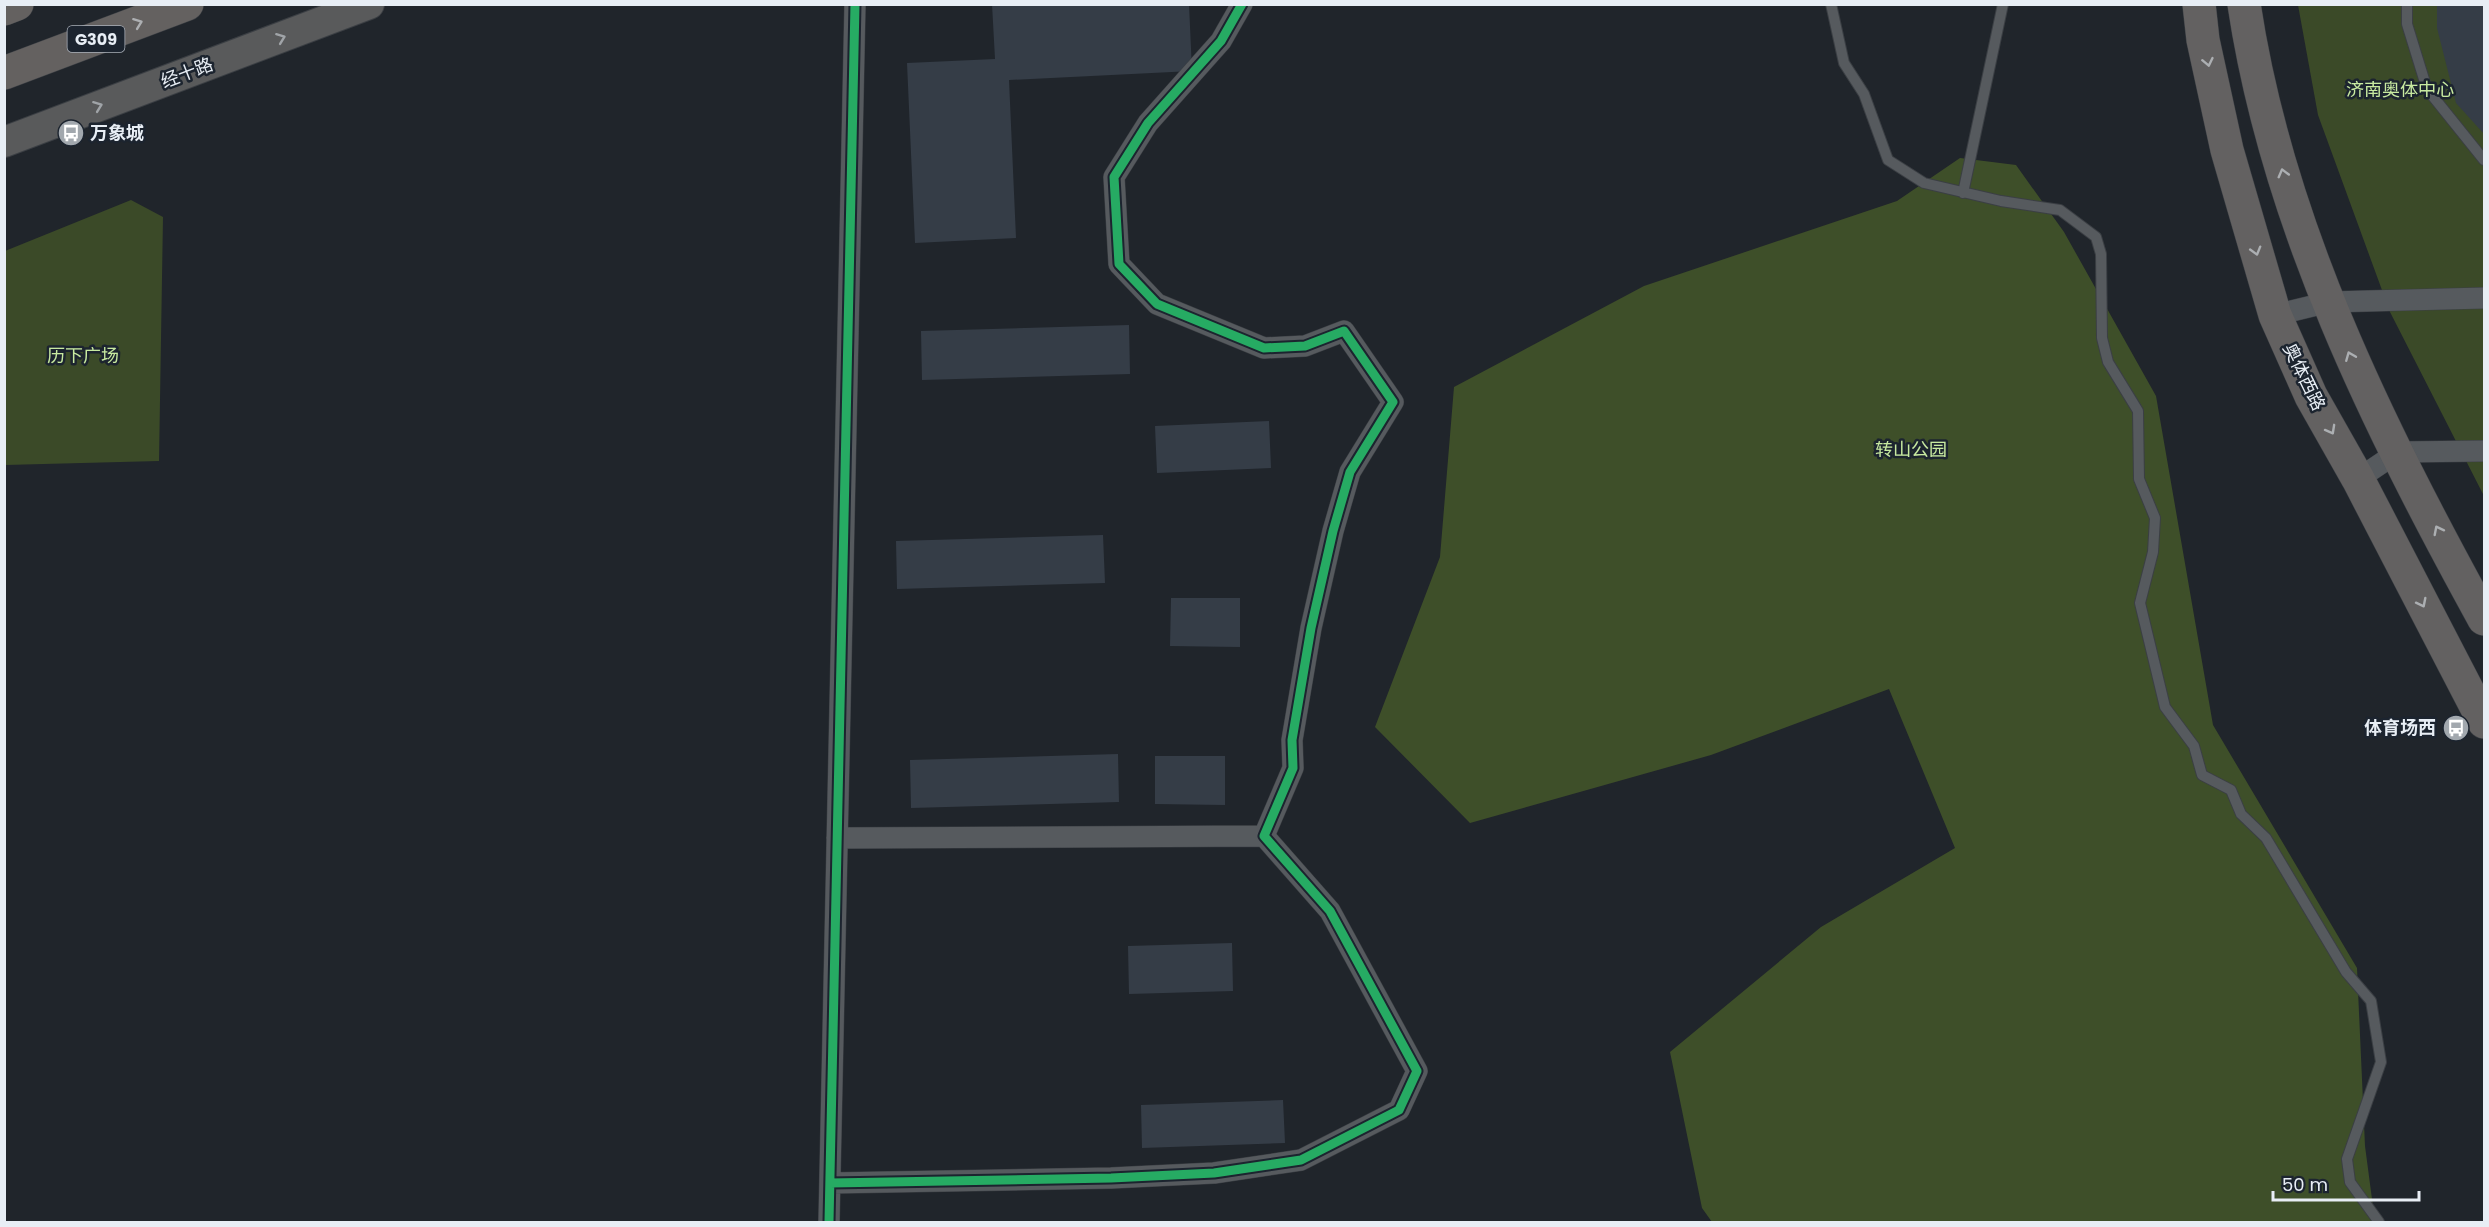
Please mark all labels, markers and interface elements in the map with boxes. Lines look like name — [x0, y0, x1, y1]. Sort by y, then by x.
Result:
one-way arrow — [132, 18, 143, 30]
road number: G309 — [68, 26, 124, 52]
one-way arrow — [275, 32, 286, 45]
street label: 经十路 — [157, 51, 217, 94]
one-way arrow — [2201, 57, 2214, 67]
park label: 济南奥体中心 — [2346, 77, 2454, 102]
one-way arrow — [92, 101, 103, 113]
bus stop icon: 万象城 — [56, 118, 86, 148]
place label: 万象城 — [90, 120, 144, 145]
one-way arrow — [2278, 168, 2290, 179]
one-way arrow — [2249, 245, 2261, 256]
street label: 奥体西路 — [2277, 339, 2331, 415]
park label: 历下广场 — [47, 343, 119, 368]
one-way arrow — [2345, 351, 2357, 362]
one-way arrow — [2324, 424, 2335, 435]
park label: 转山公园 — [1875, 437, 1947, 462]
one-way arrow — [2433, 526, 2445, 537]
one-way arrow — [2415, 596, 2426, 607]
bus stop icon: 体育场西 — [2441, 713, 2471, 743]
place label: 体育场西 — [2364, 715, 2436, 740]
scale bar — [2273, 1164, 2418, 1202]
text: 50 m — [2282, 1172, 2328, 1197]

